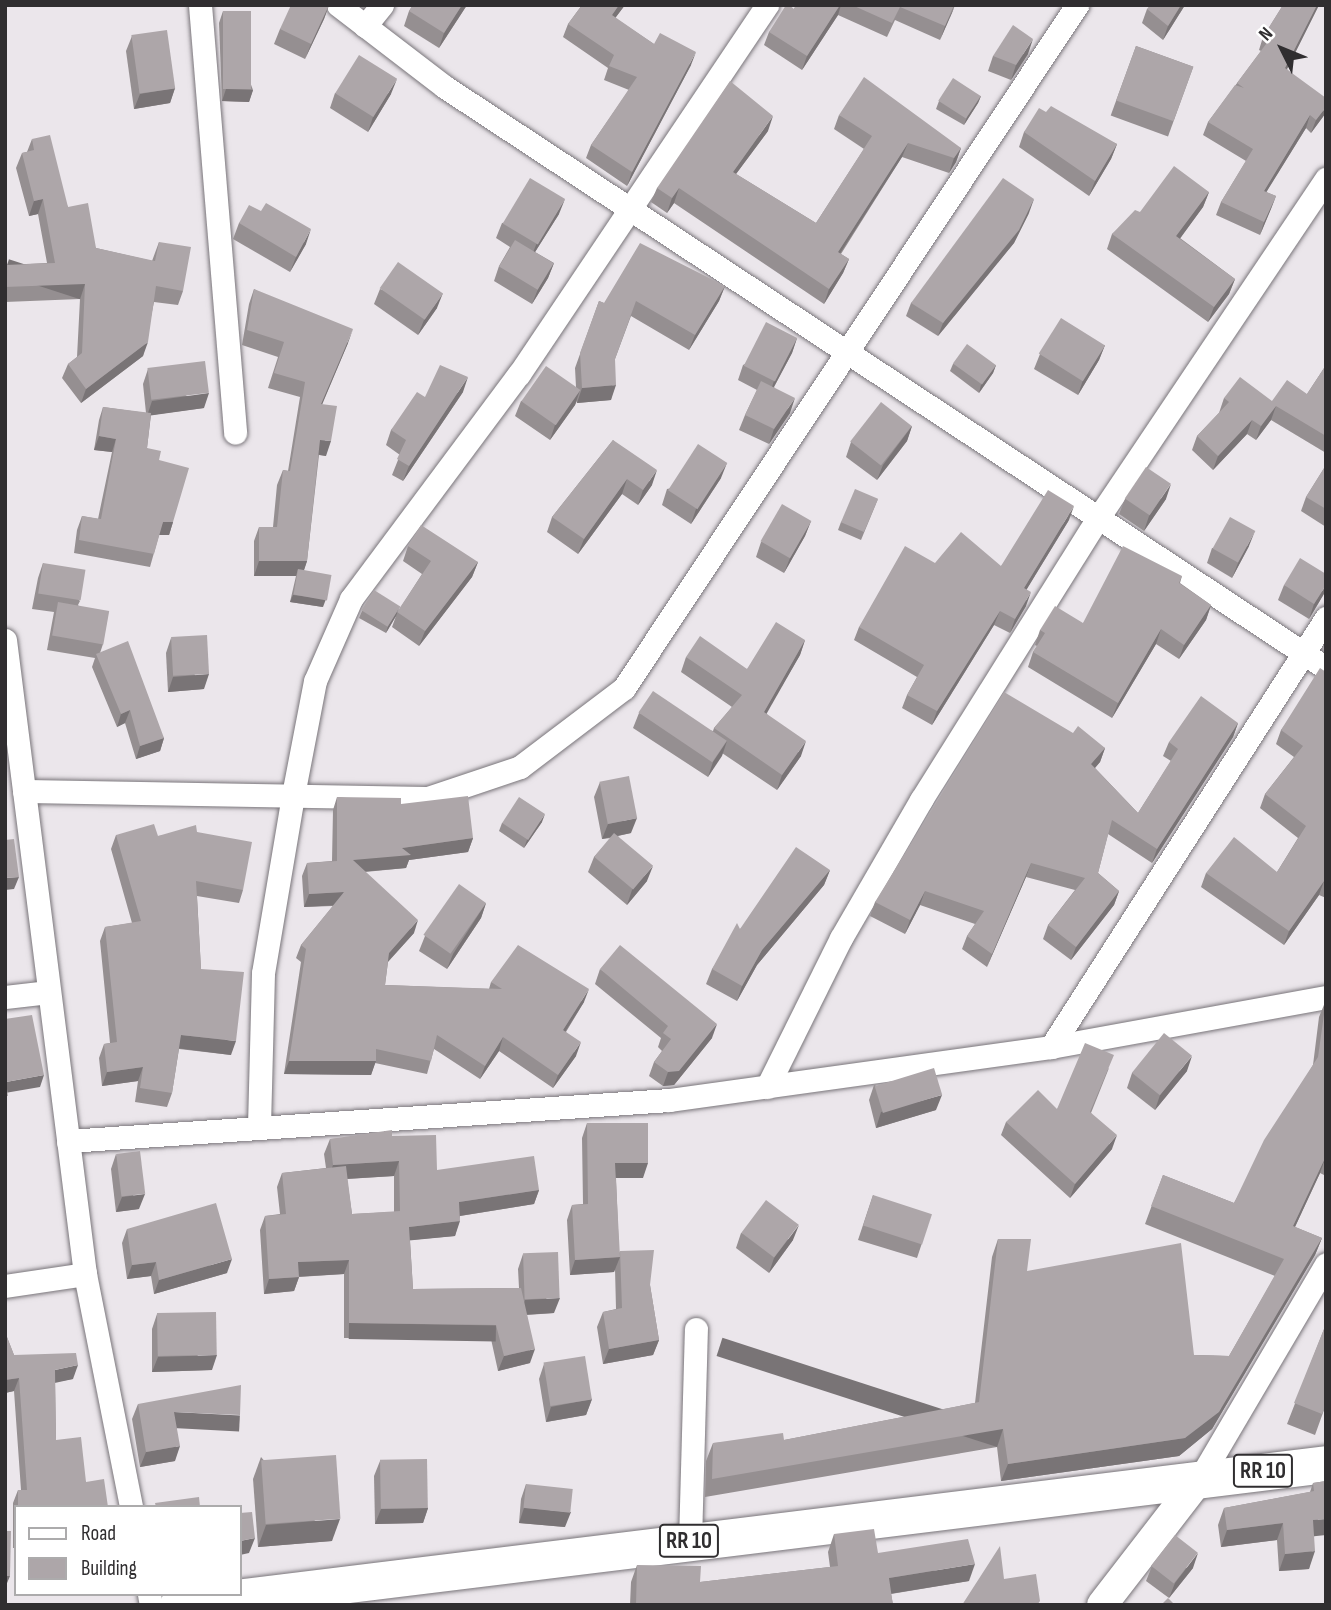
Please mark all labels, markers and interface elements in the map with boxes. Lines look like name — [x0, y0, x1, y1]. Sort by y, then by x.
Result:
north arrow — [1247, 14, 1317, 84]
text: N — [1254, 23, 1278, 46]
road number: RR 10 — [1232, 1452, 1294, 1490]
legend — [14, 1505, 242, 1596]
text: Road — [81, 1521, 116, 1546]
road number: RR 10 — [658, 1522, 720, 1560]
text: Building — [81, 1556, 137, 1581]

